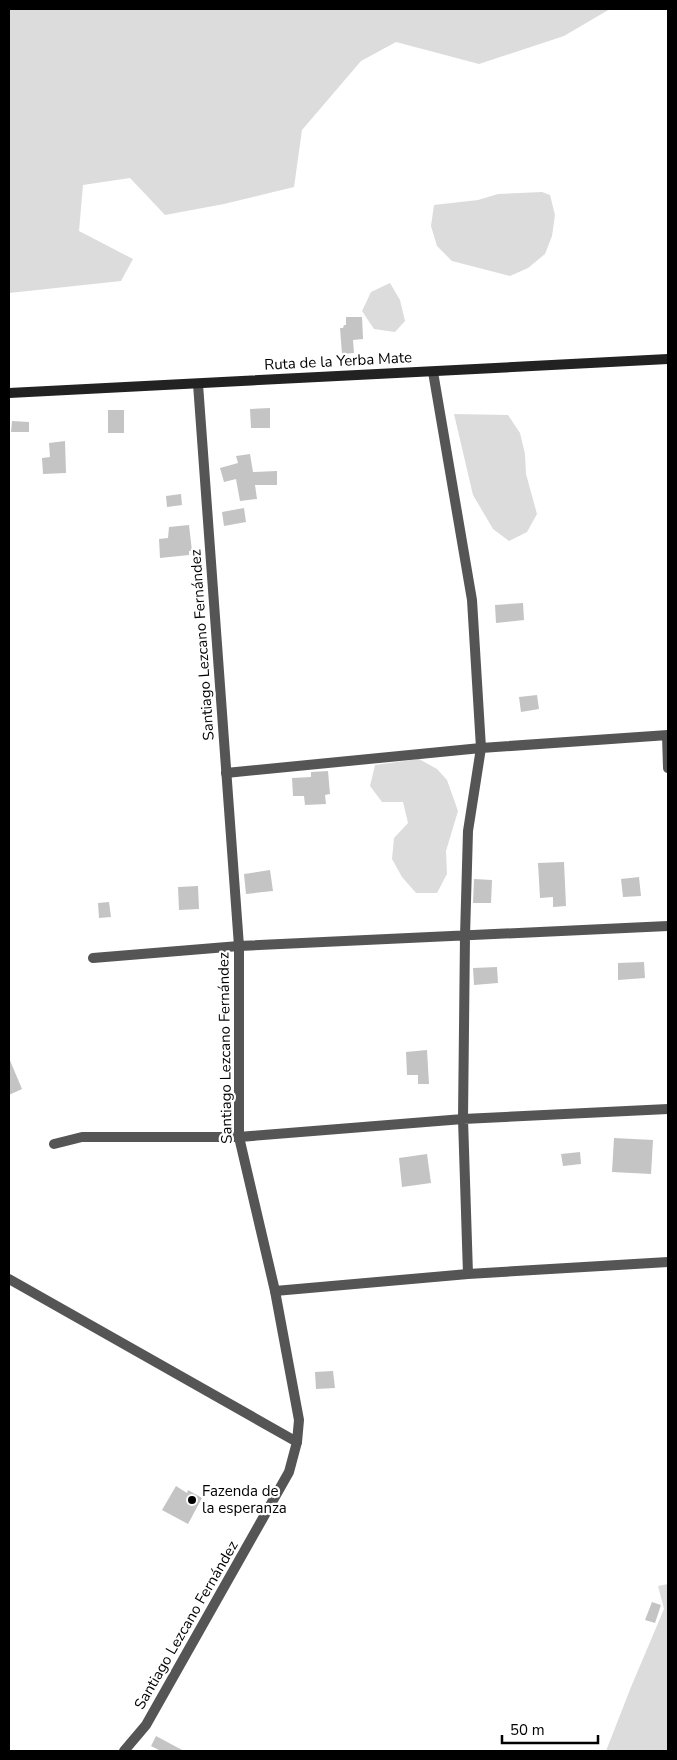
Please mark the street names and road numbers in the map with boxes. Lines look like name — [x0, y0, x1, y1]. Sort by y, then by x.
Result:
street label: Ruta de la Yerba Mate — [264, 347, 412, 375]
street label: Santiago Lezcano Fernández — [185, 549, 219, 741]
street label: Santiago Lezcano Fernández — [213, 952, 237, 1144]
street label: Santiago Lezcano Fernández — [129, 1537, 243, 1713]

